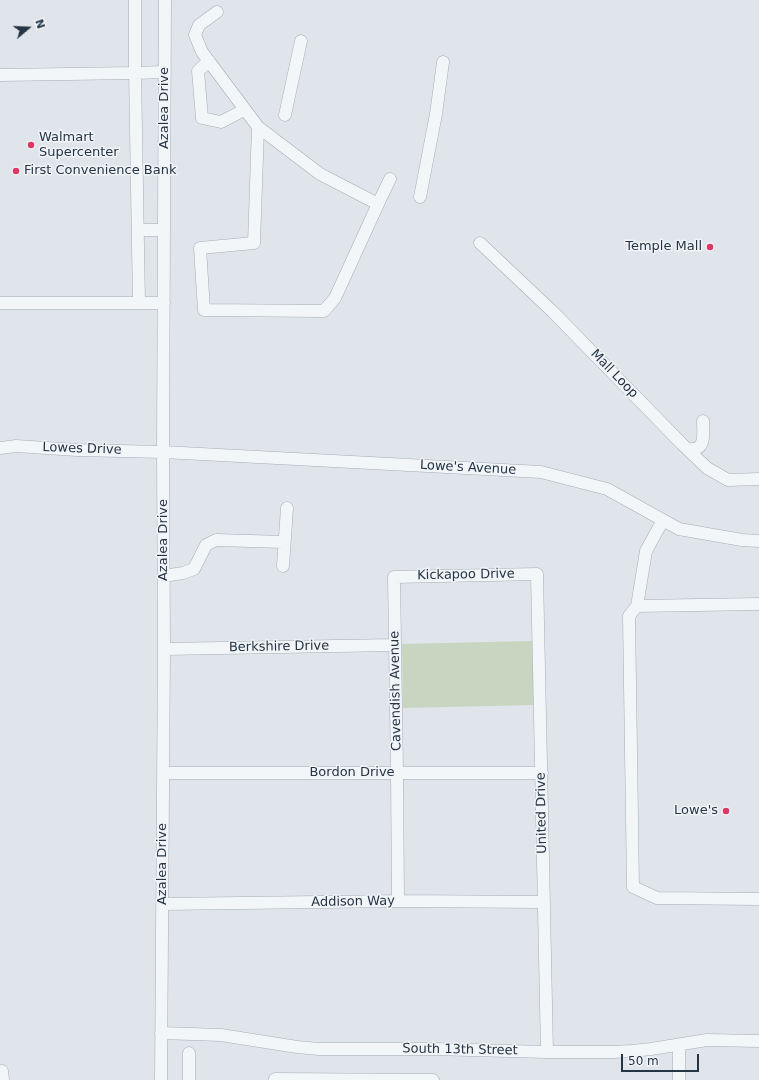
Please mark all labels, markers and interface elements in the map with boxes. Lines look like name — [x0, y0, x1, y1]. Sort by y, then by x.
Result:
north arrow — [8, 8, 48, 48]
text: N — [32, 17, 47, 30]
street label: Azalea Drive — [157, 67, 173, 149]
place label: Walmart Supercenter — [39, 130, 119, 161]
marker: Walmart Supercenter — [26, 140, 36, 150]
place label: First Convenience Bank — [24, 163, 176, 179]
marker: First Convenience Bank — [11, 166, 21, 176]
place label: Temple Mall — [625, 239, 702, 255]
marker: Temple Mall — [705, 242, 715, 252]
street label: Mall Loop — [587, 346, 641, 402]
street label: Lowes Drive — [42, 440, 122, 458]
street label: Lowe's Avenue — [419, 458, 517, 478]
street label: Azalea Drive — [156, 499, 172, 581]
street label: Kickapoo Drive — [417, 566, 515, 584]
street label: Cavendish Avenue — [387, 631, 405, 751]
street label: Berkshire Drive — [229, 638, 329, 656]
street label: Bordon Drive — [309, 765, 395, 781]
street label: United Drive — [533, 772, 551, 854]
place label: Lowe's — [674, 803, 718, 819]
marker: Lowe's — [721, 806, 731, 816]
street label: Azalea Drive — [155, 823, 171, 905]
street label: Addison Way — [311, 893, 395, 911]
street label: South 13th Street — [402, 1041, 518, 1059]
scale bar — [623, 1046, 701, 1072]
text: 50 m — [628, 1054, 659, 1068]

